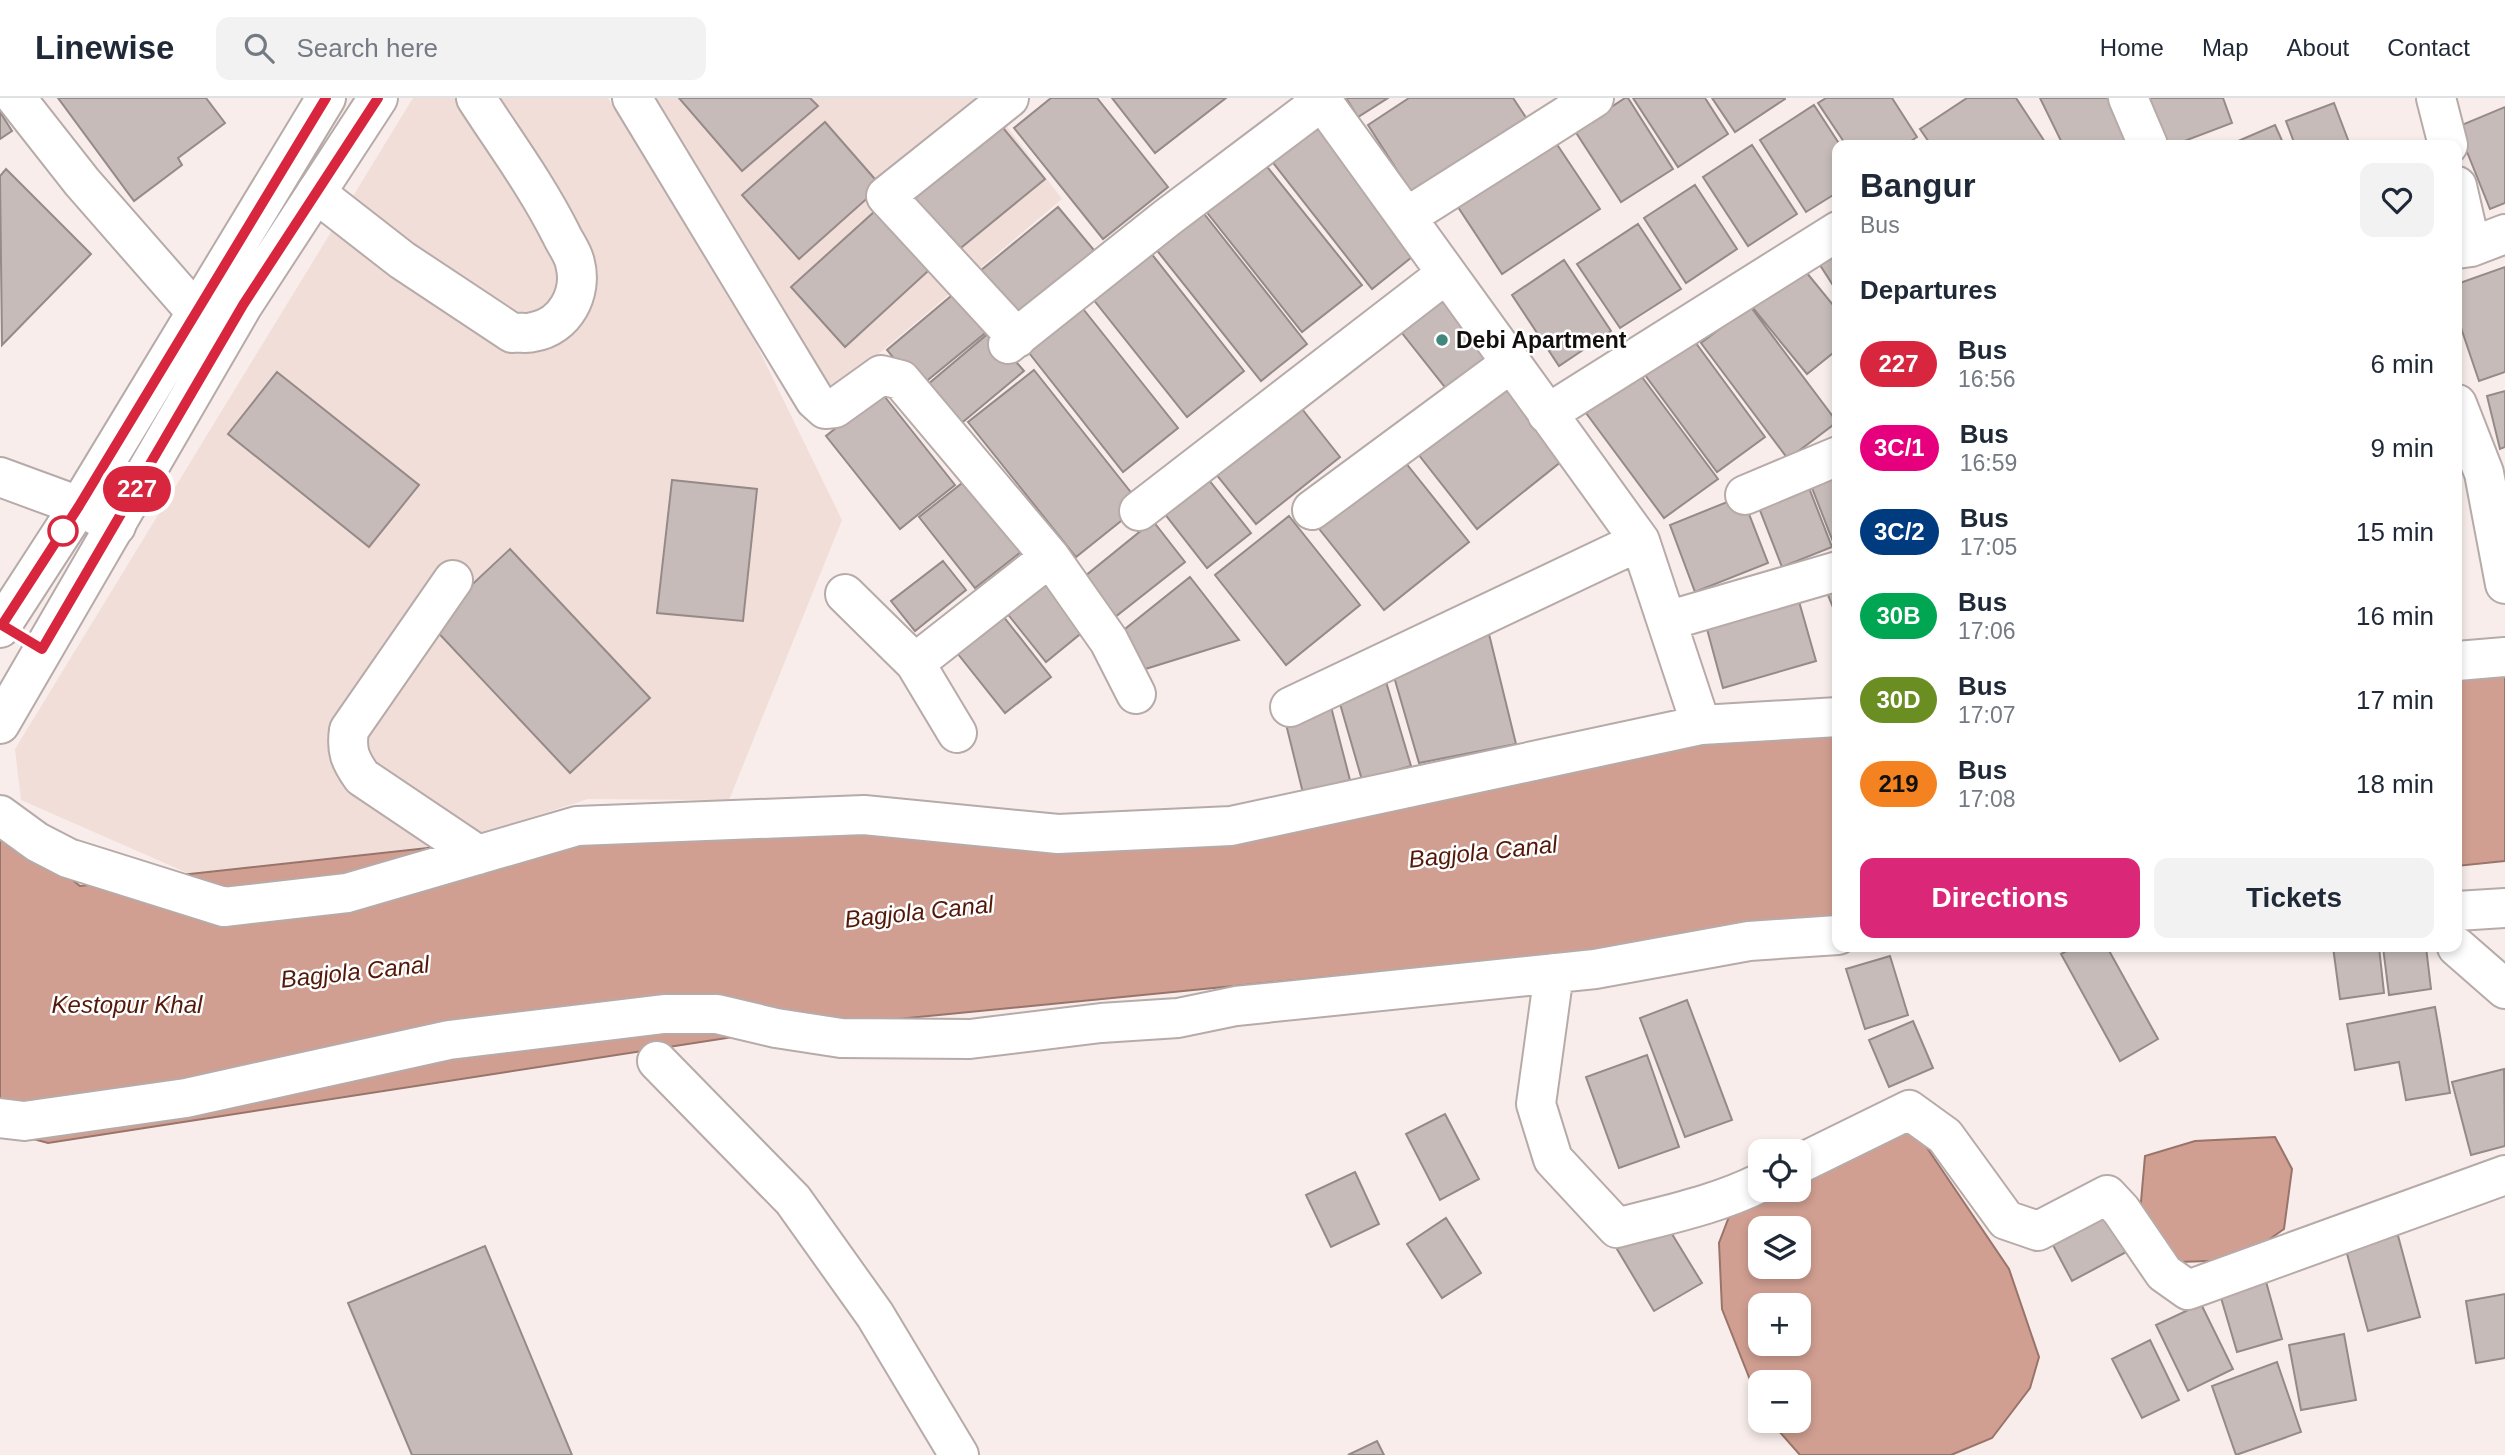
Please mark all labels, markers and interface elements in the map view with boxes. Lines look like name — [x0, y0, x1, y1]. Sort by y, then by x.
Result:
search box — [216, 17, 706, 80]
text: Linewise — [35, 29, 174, 66]
icon: search — [240, 29, 278, 67]
text: Search here — [296, 33, 438, 63]
text: Home — [2100, 34, 2164, 61]
text: Map — [2202, 34, 2249, 61]
text: About — [2287, 34, 2349, 61]
text: Contact — [2387, 34, 2470, 61]
button: heart — [2360, 163, 2434, 237]
text: Bangur — [1860, 167, 1976, 204]
text: Bus — [1860, 212, 1900, 238]
text: Departures — [1860, 275, 1997, 305]
place label: Debi Apartment — [1456, 327, 1627, 353]
marker: Debi Apartment — [1434, 332, 1450, 348]
text: Bus — [1958, 335, 2007, 365]
text: 6 min — [2370, 349, 2434, 379]
text: 227 — [1878, 350, 1919, 377]
text: 16:56 — [1958, 366, 2016, 392]
text: Bus — [1960, 419, 2009, 449]
text: 9 min — [2370, 433, 2434, 463]
text: 3C/1 — [1874, 434, 1925, 461]
text: 16:59 — [1960, 450, 2017, 476]
line badge: 227 — [97, 466, 177, 512]
text: 227 — [117, 475, 157, 502]
text: Bus — [1960, 503, 2009, 533]
unlabelled marker — [48, 516, 78, 546]
text: 15 min — [2356, 517, 2434, 547]
text: 3C/2 — [1874, 518, 1925, 545]
text: 17:05 — [1960, 534, 2017, 560]
text: Bus — [1958, 587, 2007, 617]
text: 16 min — [2356, 601, 2434, 631]
text: 30B — [1876, 602, 1921, 629]
text: 17:06 — [1958, 618, 2016, 644]
text: Bus — [1958, 671, 2007, 701]
text: 17 min — [2356, 685, 2434, 715]
text: 30D — [1876, 686, 1921, 713]
text: 17:07 — [1958, 702, 2016, 728]
text: Bus — [1958, 755, 2007, 785]
text: 18 min — [2356, 769, 2434, 799]
text: 219 — [1878, 770, 1919, 797]
text: 17:08 — [1958, 786, 2016, 812]
water label: Bagjola Canal — [1407, 830, 1559, 873]
button: Directions — [1860, 858, 2140, 938]
button: Tickets — [2154, 858, 2434, 938]
water label: Bagjola Canal — [843, 890, 995, 933]
water label: Bagjola Canal — [279, 950, 431, 993]
water label: Kestopur Khal — [52, 991, 203, 1018]
map controls — [1748, 1139, 1811, 1433]
button: locate — [1748, 1139, 1811, 1202]
button: layers — [1748, 1216, 1811, 1279]
button: + — [1748, 1293, 1811, 1356]
button: − — [1748, 1370, 1811, 1433]

